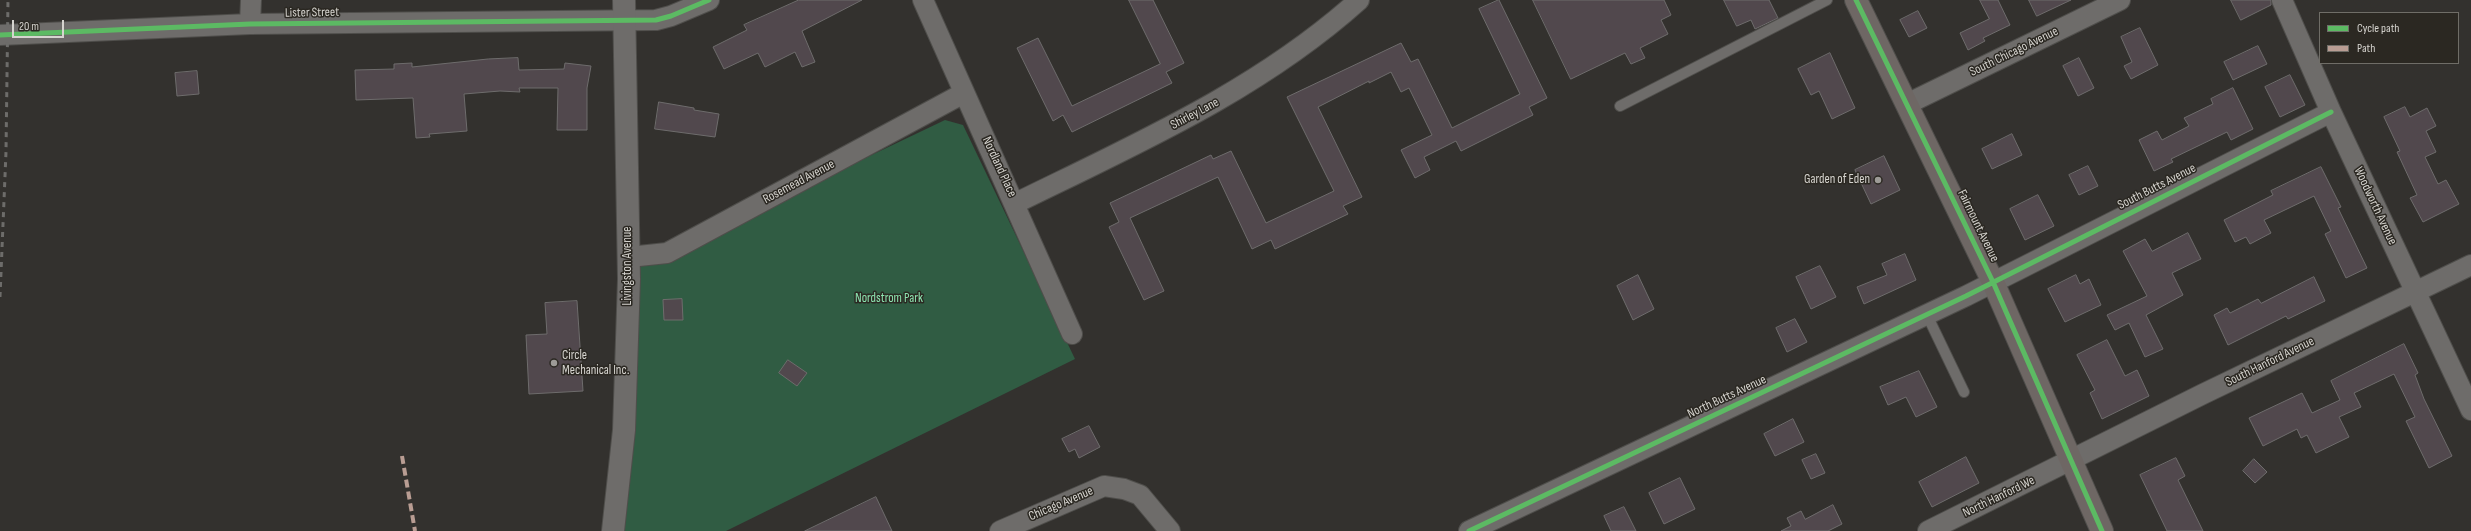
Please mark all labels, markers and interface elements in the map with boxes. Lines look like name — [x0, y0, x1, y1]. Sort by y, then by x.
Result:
street label: Lister Street — [285, 5, 339, 21]
scale bar — [14, 12, 66, 38]
legend — [2319, 12, 2459, 64]
text: 20 m — [19, 19, 39, 34]
text: Cycle path — [2357, 21, 2399, 36]
street label: South Chicago Avenue — [1967, 24, 2061, 80]
text: Path — [2357, 41, 2375, 56]
street label: Shirley Lane — [1168, 95, 1222, 133]
street label: Nordland Place — [978, 134, 1020, 200]
street label: Rosemead Avenue — [760, 157, 838, 207]
street label: South Butts Avenue — [2115, 161, 2199, 213]
street label: Woodworth Avenue — [2350, 164, 2400, 248]
place label: Garden of Eden — [1804, 172, 1870, 188]
marker: Garden of Eden — [1873, 175, 1883, 185]
street label: Fairmount Avenue — [1954, 187, 2002, 265]
street label: Livingston Avenue — [620, 227, 636, 305]
park label: Nordstrom Park — [855, 291, 923, 307]
street label: South Hanford Avenue — [2223, 334, 2317, 390]
place label: Circle Mechanical Inc. — [562, 348, 629, 379]
marker: Circle Mechanical Inc. — [549, 358, 559, 368]
street label: North Butts Avenue — [1685, 372, 1769, 422]
street label: North Hanford We — [1961, 473, 2037, 521]
street label: Chicago Avenue — [1026, 483, 1096, 525]

